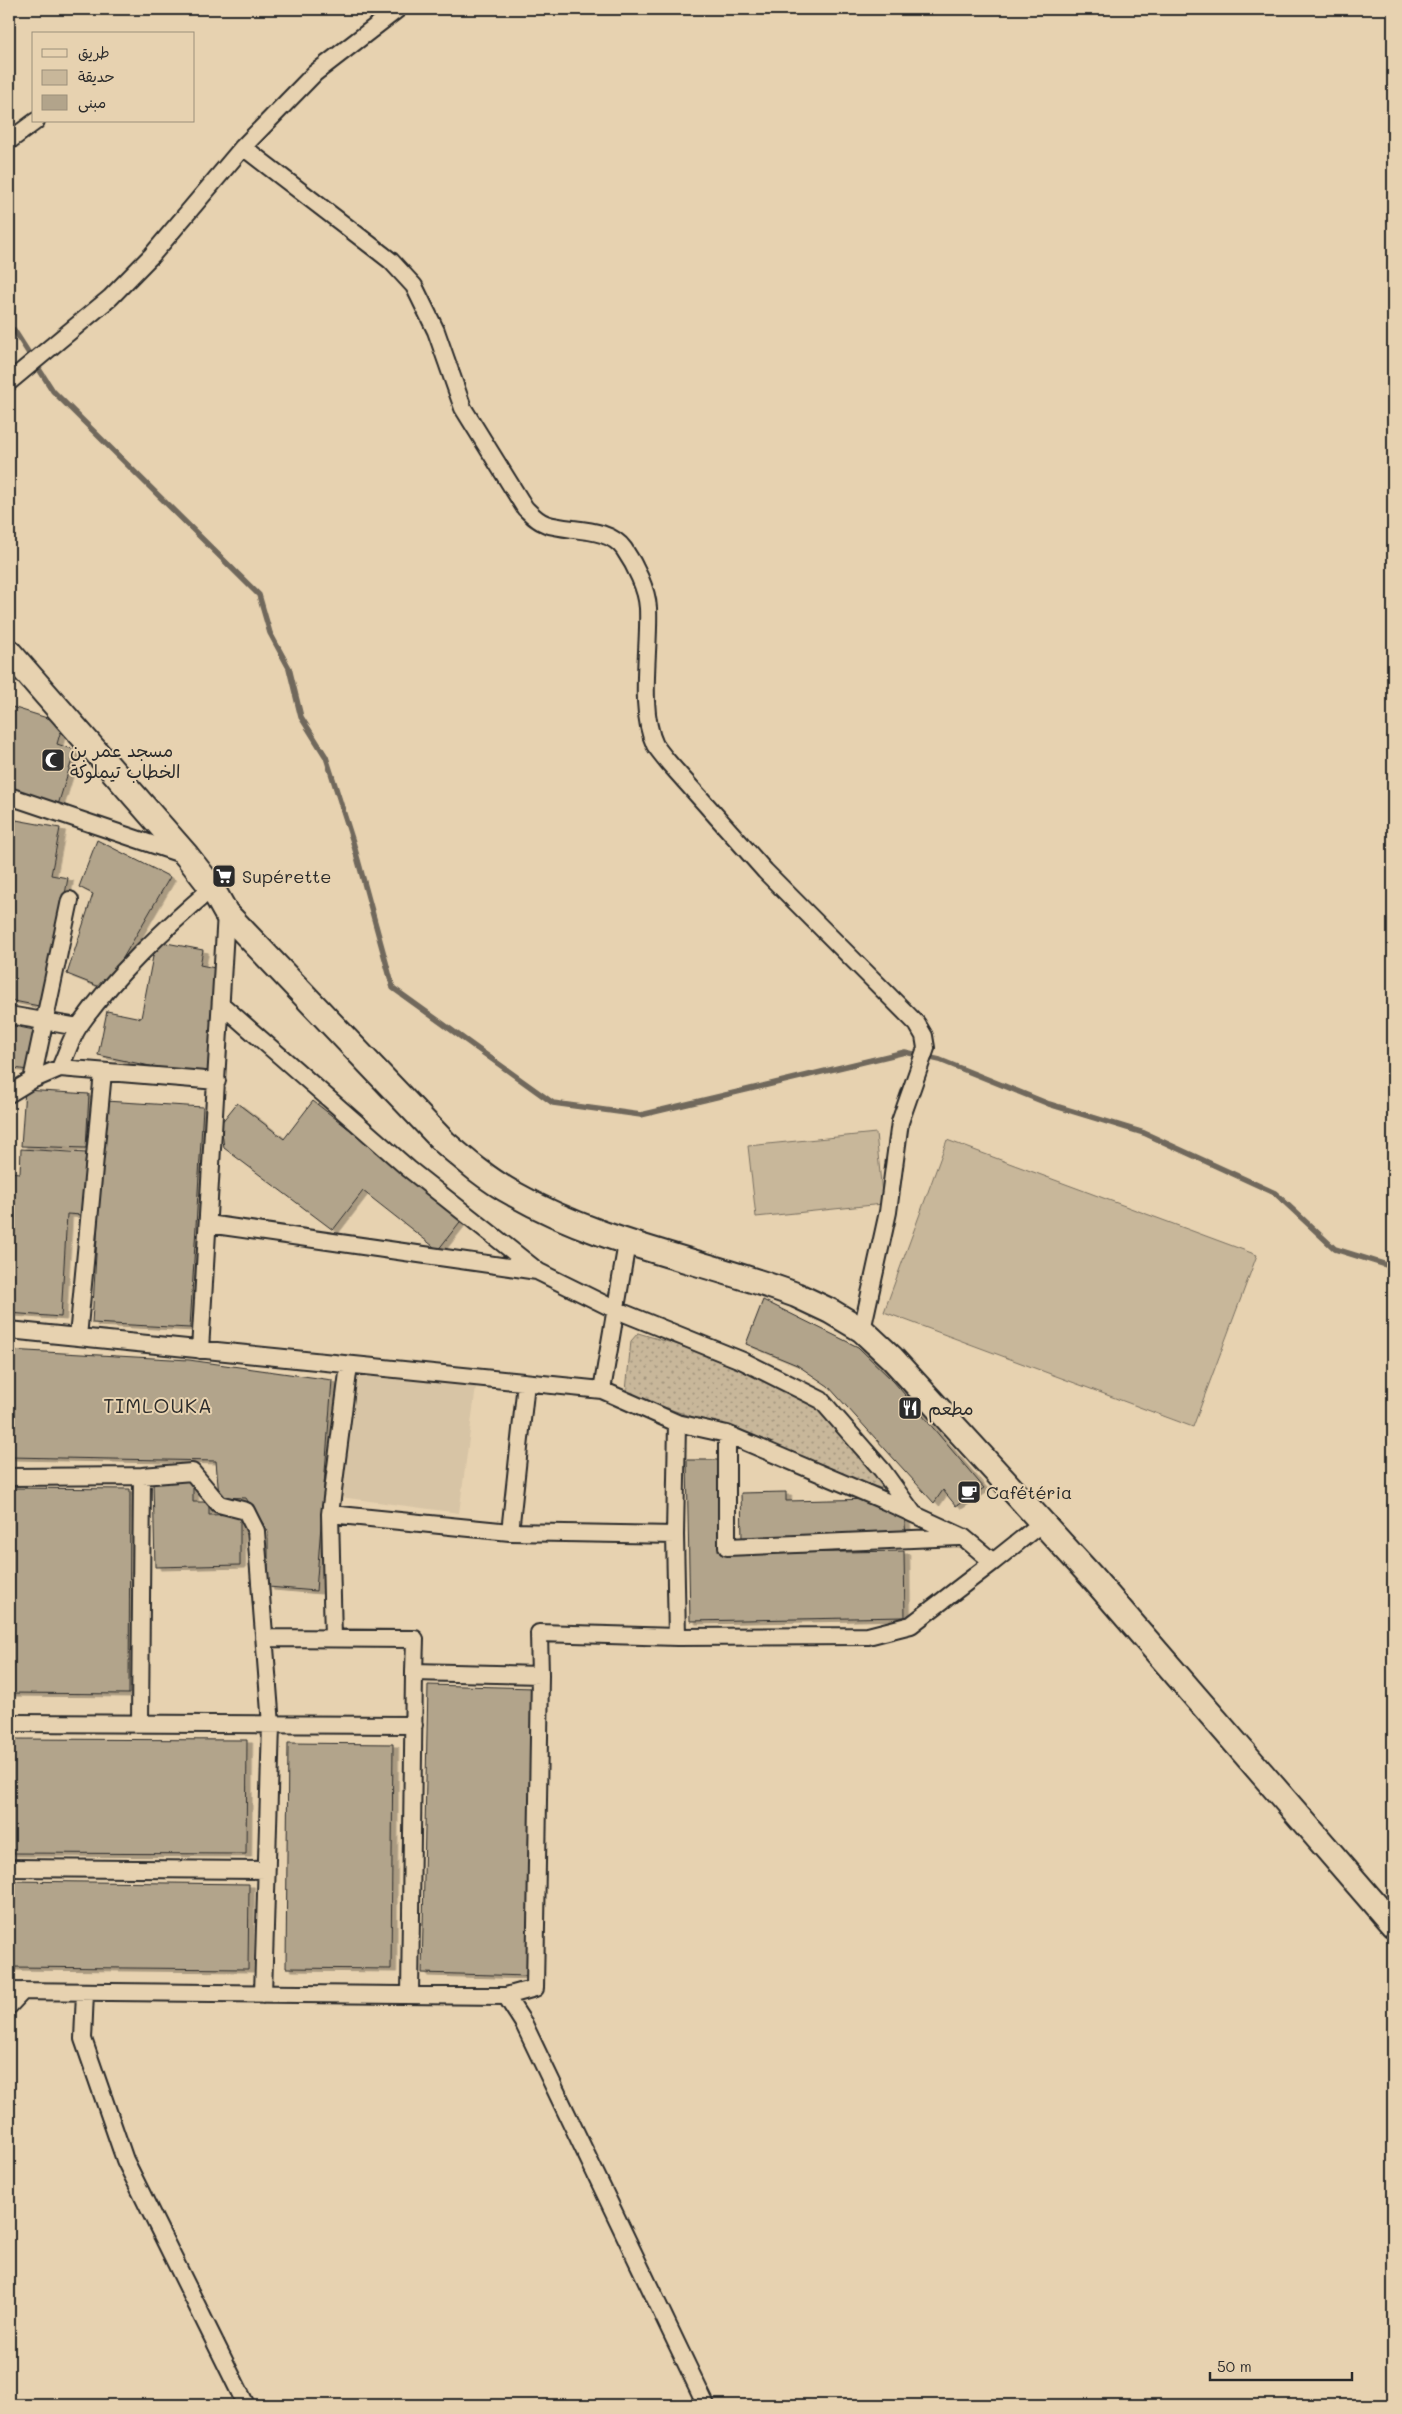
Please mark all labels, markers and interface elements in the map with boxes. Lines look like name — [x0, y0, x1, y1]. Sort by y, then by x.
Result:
legend — [32, 32, 195, 122]
text: طريق — [78, 42, 110, 62]
text: حديقة — [78, 66, 115, 86]
text: مبنى — [78, 92, 106, 113]
place label: مسجد عمر بن الخطاب تيملوكة — [70, 738, 180, 784]
mosque icon: مسجد عمر بن الخطاب تيملوكة — [40, 747, 66, 773]
supermarket icon: Supérette — [211, 863, 237, 889]
place label: Supérette — [242, 864, 331, 888]
district label: TIMLOUKA — [103, 1392, 213, 1418]
restaurant icon: مطعم — [897, 1395, 923, 1421]
place label: مطعم — [928, 1396, 974, 1423]
cafe icon: Cafétéria — [956, 1479, 982, 1505]
place label: Cafétéria — [986, 1480, 1072, 1504]
scale bar — [1210, 2349, 1352, 2381]
text: 50 m — [1217, 2356, 1252, 2376]

